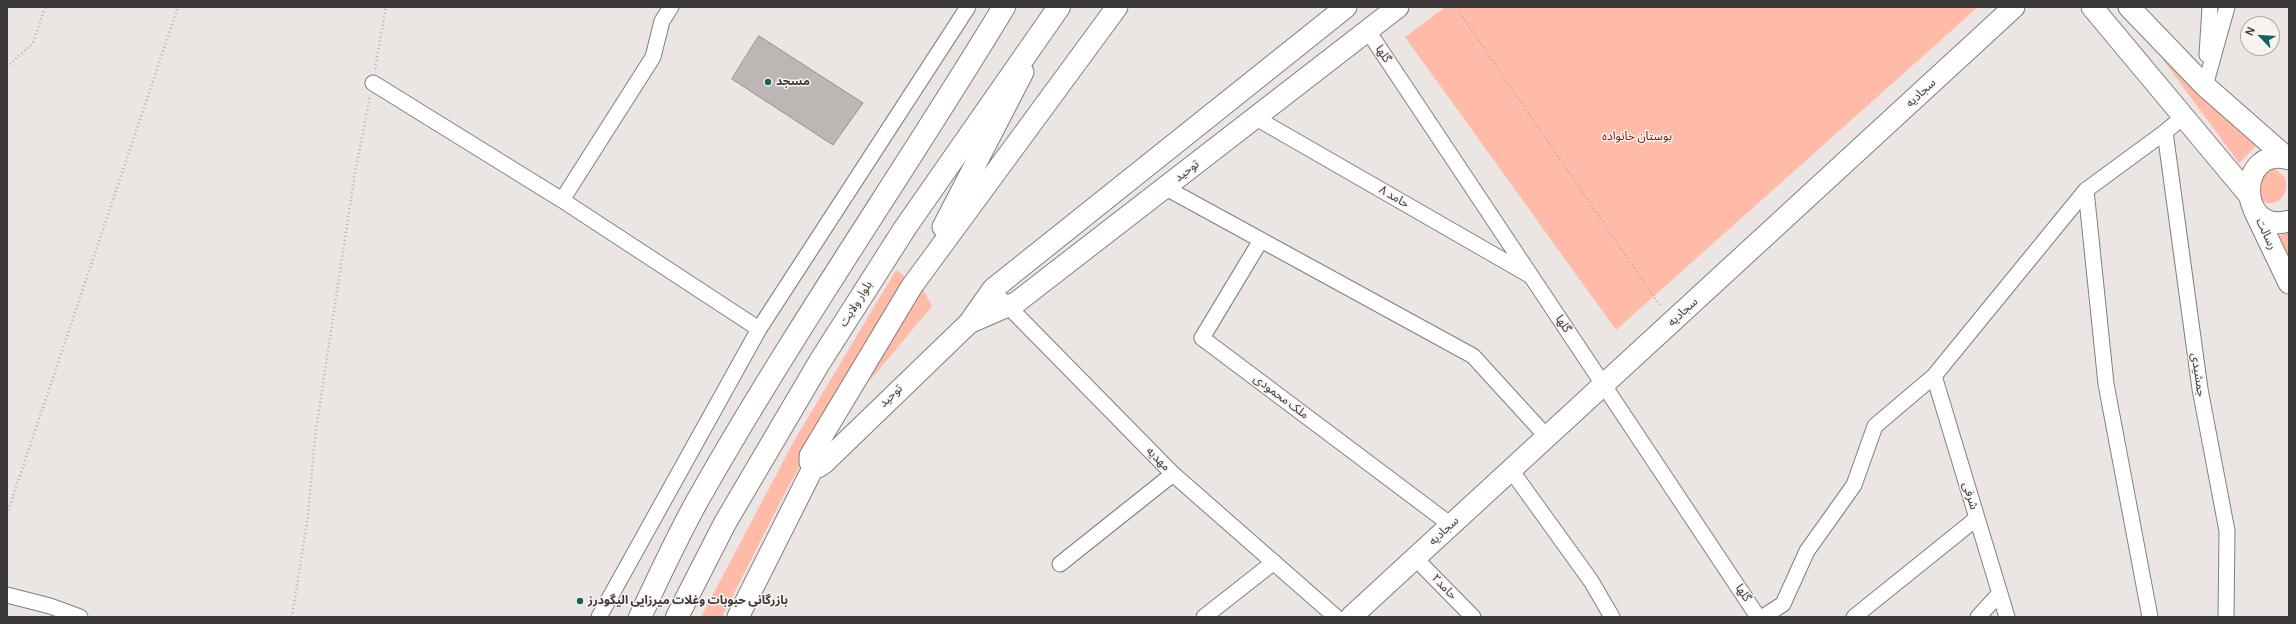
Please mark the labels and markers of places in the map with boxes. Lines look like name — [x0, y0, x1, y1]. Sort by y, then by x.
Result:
place label: مسجد — [776, 75, 810, 89]
marker: مسجد — [763, 77, 773, 87]
place label: بازرگانی حبوبات وغلات میرزایی الیگودرز — [588, 594, 788, 608]
marker: بازرگانی حبوبات وغلات میرزایی الیگودرز — [575, 596, 585, 606]

